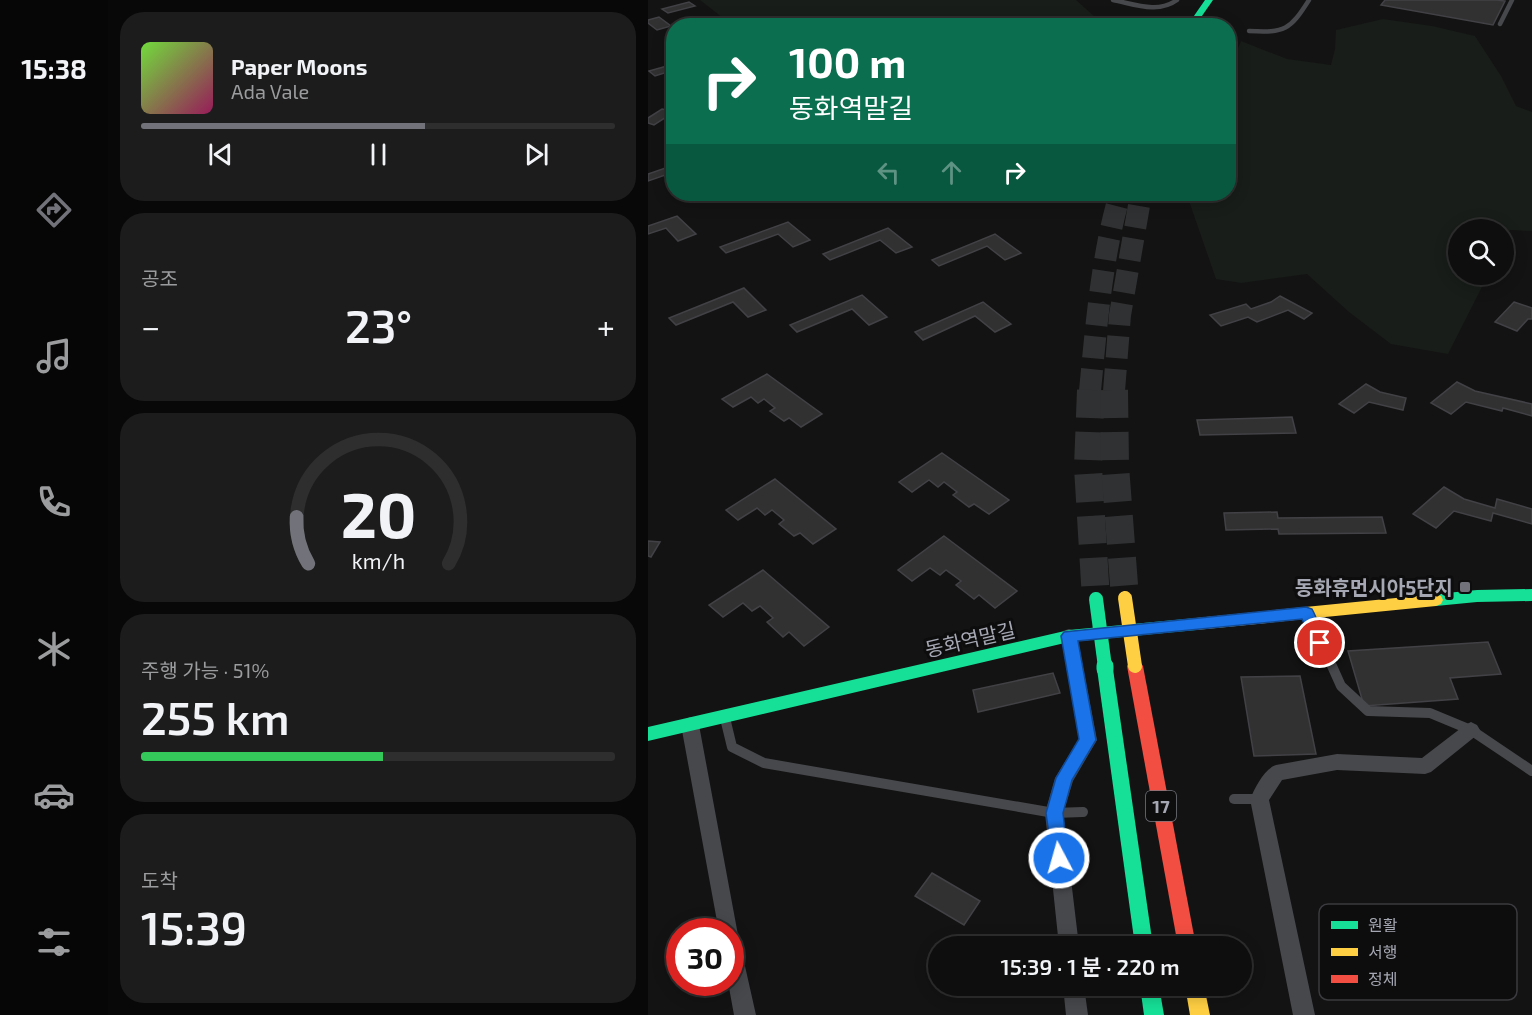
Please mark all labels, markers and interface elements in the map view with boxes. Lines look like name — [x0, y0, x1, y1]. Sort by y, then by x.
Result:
text: 100 m — [789, 36, 906, 86]
icon: right — [690, 42, 768, 120]
text: 15:38 — [21, 52, 87, 84]
text: Paper Moons — [231, 53, 367, 79]
text: Ada Vale — [231, 79, 309, 103]
text: 동화역말길 — [789, 91, 913, 123]
icon: previous — [204, 138, 237, 171]
icon: pause — [362, 138, 395, 171]
icon: next — [520, 138, 553, 171]
icon: left — [872, 156, 905, 189]
icon: ahead — [935, 156, 968, 189]
icon: right — [998, 156, 1031, 189]
icon: directions — [33, 189, 75, 231]
map controls — [1448, 219, 1514, 285]
button: search — [1448, 219, 1514, 285]
text: 공조 — [141, 266, 178, 290]
text: 23° — [345, 298, 412, 352]
text: − — [141, 306, 160, 346]
text: + — [597, 306, 615, 346]
icon: music — [33, 335, 75, 377]
text: 20 — [340, 477, 416, 552]
icon: phone — [33, 481, 75, 523]
text: km/h — [351, 549, 405, 574]
place label: 동화휴먼시아5단지 — [1295, 575, 1453, 599]
marker: 동화휴먼시아5단지 — [1458, 580, 1472, 594]
street label: 동화역말길 — [922, 617, 1018, 661]
pin — [1294, 617, 1345, 668]
icon: arrive — [1303, 626, 1336, 659]
icon: climate — [33, 628, 75, 670]
text: 주행 가능 · 51% — [141, 658, 269, 682]
text: 255 km — [141, 690, 289, 744]
icon: car — [33, 774, 75, 816]
road number: 17 — [1146, 791, 1176, 821]
position arrow — [1027, 826, 1091, 890]
text: 도착 — [141, 868, 178, 892]
text: 15:39 — [141, 900, 247, 954]
legend — [1319, 904, 1517, 1000]
text: 원활 — [1368, 915, 1398, 934]
speed limit sign: 30 — [666, 918, 744, 996]
icon: filters — [33, 921, 75, 963]
text: 서행 — [1368, 942, 1397, 961]
text: 15:39 · 1 분 · 220 m — [1000, 953, 1180, 979]
text: 정체 — [1368, 969, 1397, 988]

